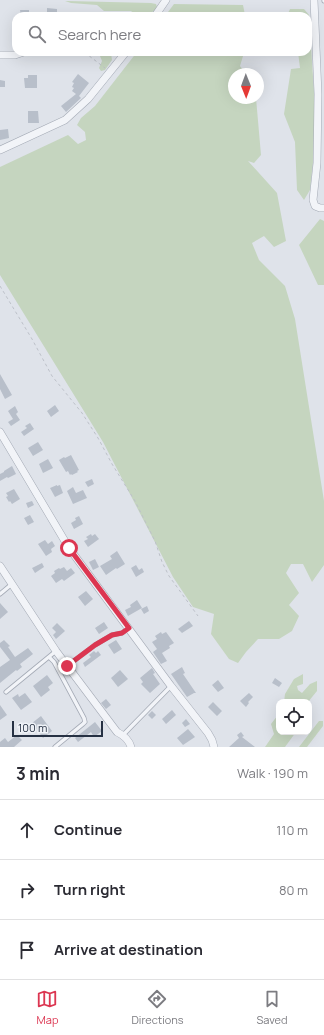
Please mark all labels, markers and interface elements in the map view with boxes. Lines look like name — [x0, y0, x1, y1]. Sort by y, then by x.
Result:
search box — [12, 12, 312, 56]
icon: search — [26, 23, 48, 45]
text: Search here — [58, 24, 141, 45]
north arrow — [228, 68, 264, 104]
route start — [60, 539, 78, 557]
route end — [58, 657, 76, 675]
map controls — [276, 699, 312, 735]
button: locate — [276, 699, 312, 735]
scale bar — [12, 719, 103, 738]
text: 100 m — [18, 720, 47, 735]
text: 3 min — [16, 762, 60, 785]
text: Walk · 190 m — [237, 764, 308, 782]
icon: ahead — [16, 819, 38, 841]
text: Continue — [54, 819, 122, 840]
text: 110 m — [276, 821, 308, 839]
icon: right — [16, 879, 38, 901]
text: Turn right — [54, 879, 125, 900]
text: 80 m — [279, 881, 308, 899]
icon: arrive — [16, 939, 38, 961]
text: Arrive at destination — [54, 939, 203, 960]
tab: Map — [36, 988, 58, 1027]
tab: Directions — [131, 988, 184, 1027]
tab: Saved — [257, 988, 288, 1027]

